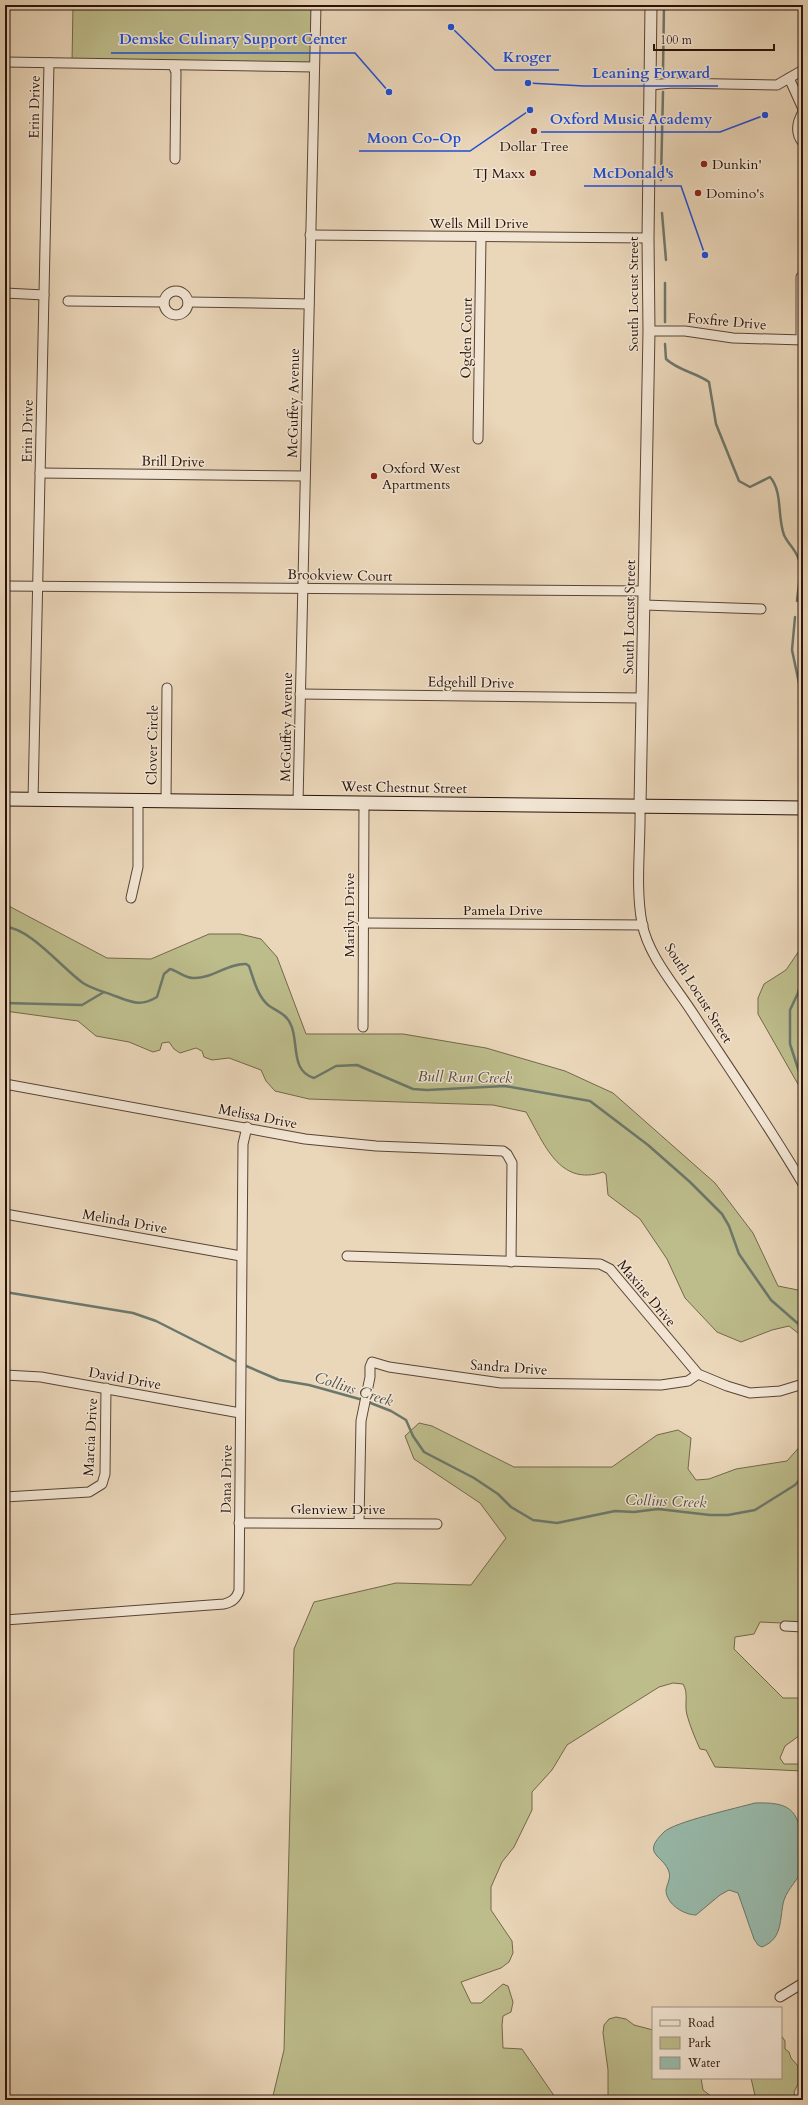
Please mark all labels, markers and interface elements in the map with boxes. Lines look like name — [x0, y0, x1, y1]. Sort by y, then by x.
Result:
callout: Demske Culinary Support Center — [111, 26, 355, 53]
scale bar — [654, 26, 774, 52]
text: Demske Culinary Support Center — [119, 29, 348, 49]
text: 100 m — [660, 32, 693, 48]
callout: Kroger — [495, 43, 559, 70]
text: Kroger — [503, 47, 552, 67]
callout: Leaning Forward — [584, 59, 718, 86]
text: Leaning Forward — [592, 63, 711, 83]
street label: Erin Drive — [24, 75, 45, 139]
callout: Oxford Music Academy — [541, 105, 720, 132]
text: Oxford Music Academy — [550, 109, 713, 129]
callout: Moon Co-Op — [359, 124, 470, 151]
marker: Dollar Tree — [529, 126, 539, 136]
text: Moon Co-Op — [367, 128, 461, 148]
place label: Dollar Tree — [499, 137, 569, 156]
place label: Dunkin' — [712, 155, 762, 174]
callout: McDonald's — [584, 159, 681, 186]
marker: Dunkin' — [699, 159, 709, 169]
text: McDonald's — [592, 163, 674, 183]
place label: TJ Maxx — [473, 164, 525, 183]
marker: TJ Maxx — [528, 168, 538, 178]
place label: Domino's — [706, 184, 764, 203]
marker: Domino's — [693, 188, 703, 198]
street label: Wells Mill Drive — [428, 214, 529, 233]
street label: South Locust Street — [624, 236, 643, 351]
street label: Ogden Court — [456, 297, 477, 379]
street label: Foxfire Drive — [687, 309, 767, 334]
street label: McGuffey Avenue — [283, 348, 304, 458]
street label: Erin Drive — [17, 399, 38, 463]
street label: Brill Drive — [141, 451, 205, 472]
place label: Oxford West Apartments — [382, 459, 461, 494]
marker: Oxford West Apartments — [369, 471, 379, 481]
street label: South Locust Street — [619, 559, 640, 675]
street label: Brookview Court — [287, 565, 393, 586]
street label: McGuffey Avenue — [276, 672, 297, 782]
street label: Edgehill Drive — [427, 672, 514, 693]
street label: Clover Circle — [142, 705, 163, 785]
street label: West Chestnut Street — [340, 777, 468, 798]
street label: Marilyn Drive — [340, 873, 359, 957]
street label: Pamela Drive — [463, 901, 543, 920]
street label: South Locust Street — [660, 940, 737, 1047]
water label: Bull Run Creek — [417, 1066, 513, 1088]
street label: Melissa Drive — [217, 1100, 299, 1133]
street label: Melinda Drive — [81, 1205, 169, 1238]
street label: Maxine Drive — [613, 1256, 680, 1331]
street label: Sandra Drive — [470, 1355, 548, 1380]
street label: David Drive — [87, 1363, 163, 1394]
water label: Collins Creek — [312, 1367, 396, 1411]
street label: Marcia Drive — [79, 1397, 102, 1477]
street label: Dana Drive — [216, 1444, 237, 1514]
water label: Collins Creek — [625, 1490, 707, 1512]
street label: Glenview Drive — [290, 1500, 386, 1519]
legend — [652, 2007, 782, 2079]
text: Road — [688, 2015, 715, 2031]
text: Park — [688, 2035, 712, 2051]
text: Water — [687, 2055, 721, 2071]

